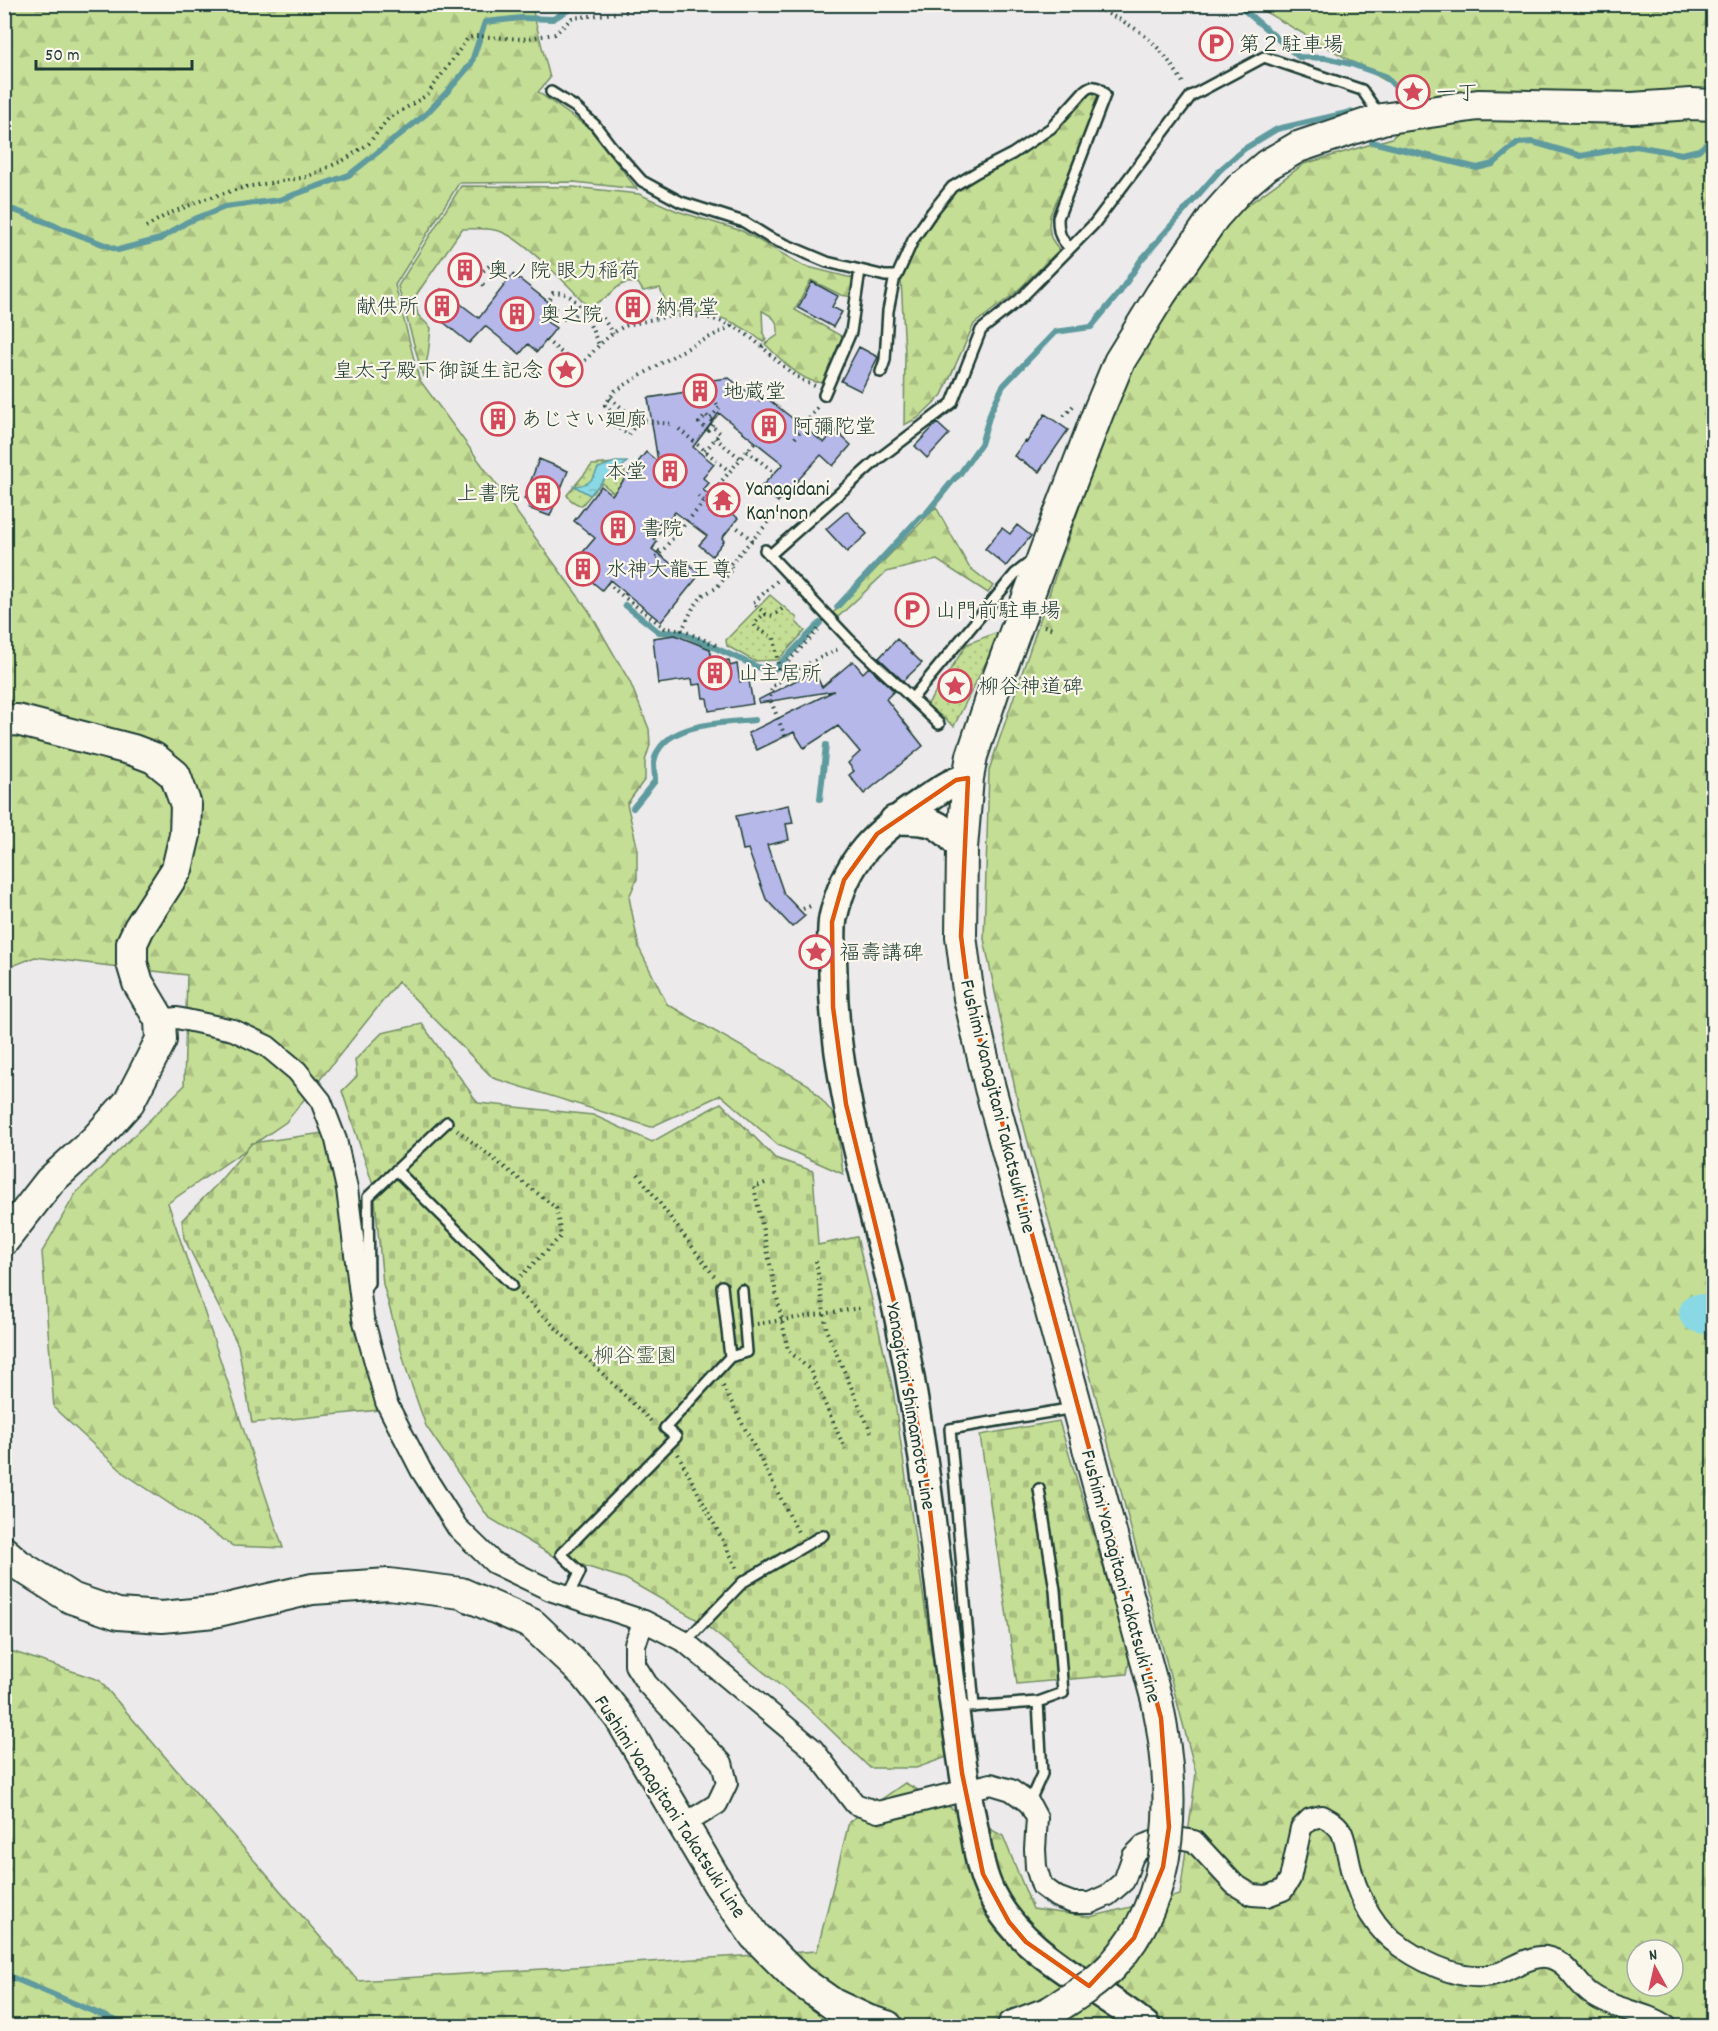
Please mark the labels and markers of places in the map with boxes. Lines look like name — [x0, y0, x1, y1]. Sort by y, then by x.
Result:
parking icon: 第２駐車場 — [1198, 26, 1234, 62]
place label: 第２駐車場 — [1239, 32, 1344, 62]
place icon: 一丁 — [1395, 74, 1431, 110]
place label: 一丁 — [1436, 80, 1478, 110]
building icon: 奥ノ院 眼力稲荷 — [447, 252, 483, 288]
place label: 奥ノ院 眼力稲荷 — [488, 258, 640, 288]
building icon: 献供所 — [424, 288, 460, 324]
building icon: 納骨堂 — [615, 289, 651, 325]
place label: 献供所 — [356, 294, 419, 324]
place label: 納骨堂 — [656, 295, 719, 325]
building icon: 奥之院 — [499, 296, 535, 332]
place label: 奥之院 — [540, 302, 603, 332]
place icon: 皇太子殿下御誕生記念 — [548, 352, 584, 388]
place label: 皇太子殿下御誕生記念 — [333, 358, 543, 388]
building icon: 地蔵堂 — [682, 373, 718, 409]
place label: 地蔵堂 — [723, 379, 786, 409]
building icon: あじさい廻廊 — [480, 401, 516, 437]
place label: あじさい廻廊 — [521, 407, 647, 437]
building icon: 阿彌陀堂 — [751, 408, 787, 444]
place label: 阿彌陀堂 — [792, 414, 876, 444]
building icon: 本堂 — [652, 453, 688, 489]
place label: 本堂 — [605, 459, 647, 489]
building icon: 上書院 — [525, 475, 561, 511]
place label: Yanagidani Kan'non — [746, 476, 830, 530]
place label: 上書院 — [457, 481, 520, 511]
temple icon: Yanagidani Kan'non — [705, 482, 741, 518]
building icon: 書院 — [600, 510, 636, 546]
place label: 書院 — [641, 516, 683, 546]
building icon: 水神大龍王尊 — [565, 551, 601, 587]
place label: 水神大龍王尊 — [606, 557, 732, 587]
parking icon: 山門前駐車場 — [894, 592, 930, 628]
place label: 山門前駐車場 — [935, 598, 1061, 628]
building icon: 山主居所 — [697, 655, 733, 691]
place label: 山主居所 — [738, 661, 822, 691]
place icon: 柳谷神道碑 — [937, 668, 973, 704]
place label: 柳谷神道碑 — [978, 674, 1083, 704]
place icon: 福壽講碑 — [798, 934, 834, 970]
place label: 福壽講碑 — [839, 940, 923, 970]

